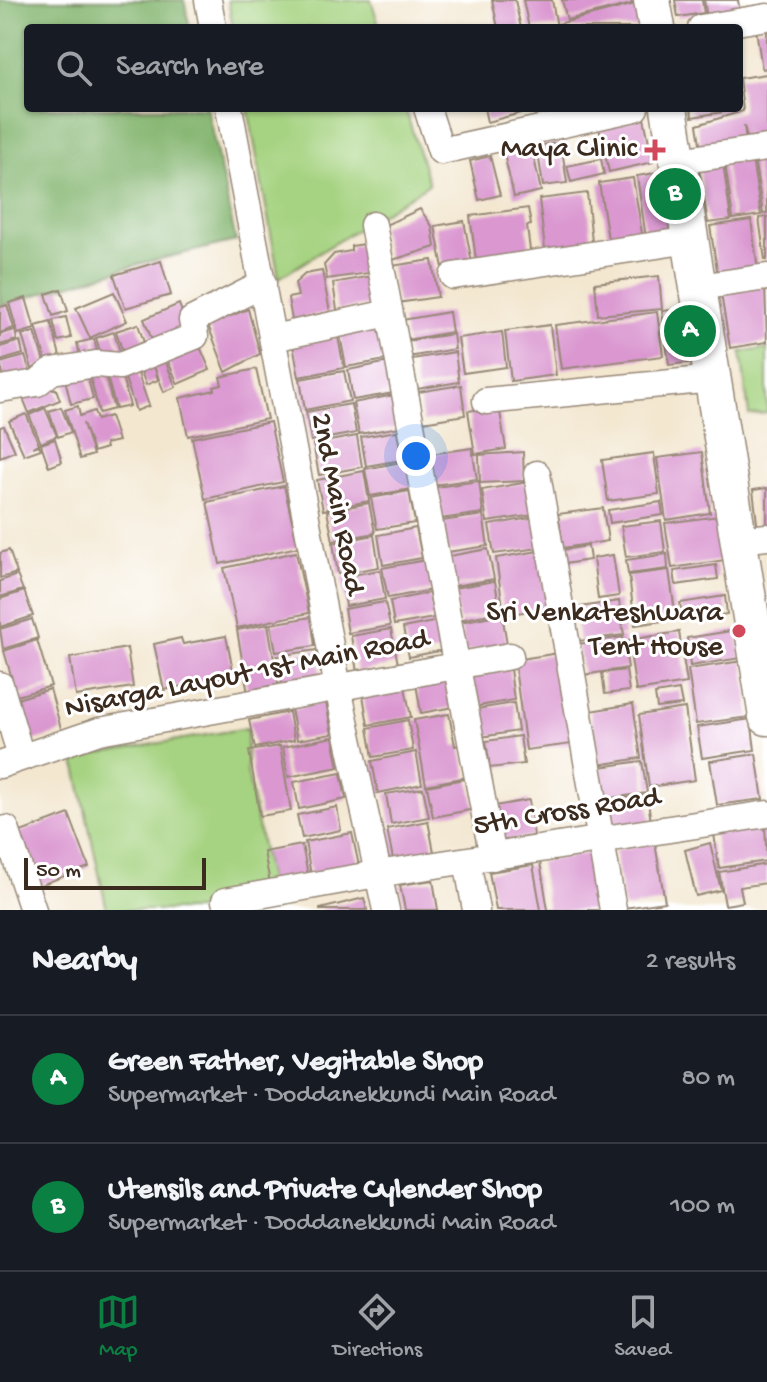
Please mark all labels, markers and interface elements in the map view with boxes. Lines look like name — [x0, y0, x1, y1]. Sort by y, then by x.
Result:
search box — [24, 24, 743, 112]
icon: search — [52, 46, 96, 90]
text: Search here — [116, 51, 264, 86]
place label: Maya Clinic — [501, 133, 639, 168]
marker: Maya Clinic — [644, 139, 666, 161]
pin: B — [649, 164, 701, 224]
pin: A — [664, 301, 716, 361]
street label: 2nd Main Road — [301, 410, 371, 600]
your location — [396, 436, 436, 476]
place label: Sri Venkateshwara Tent House — [486, 597, 724, 666]
street label: Nisarga Layout 1st Main Road — [62, 622, 434, 727]
marker: Sri Venkateshwara Tent House — [730, 622, 748, 640]
street label: 5th Cross Road — [471, 781, 665, 845]
scale bar — [24, 854, 206, 890]
text: 50 m — [36, 859, 81, 885]
text: Nearby — [32, 942, 137, 982]
text: 2 results — [646, 947, 735, 978]
text: Green Father, Vegitable Shop — [108, 1046, 483, 1081]
text: A — [50, 1064, 66, 1095]
text: 80 m — [681, 1064, 735, 1095]
text: Supermarket · Doddanekkundi Main Road — [108, 1081, 555, 1112]
text: Utensils and Private Cylender Shop — [108, 1174, 542, 1209]
text: B — [51, 1192, 65, 1223]
text: 100 m — [670, 1192, 735, 1223]
text: Supermarket · Doddanekkundi Main Road — [108, 1209, 555, 1240]
tab: Map — [96, 1290, 140, 1364]
tab: Directions — [333, 1290, 422, 1364]
tab: Saved — [614, 1290, 671, 1364]

